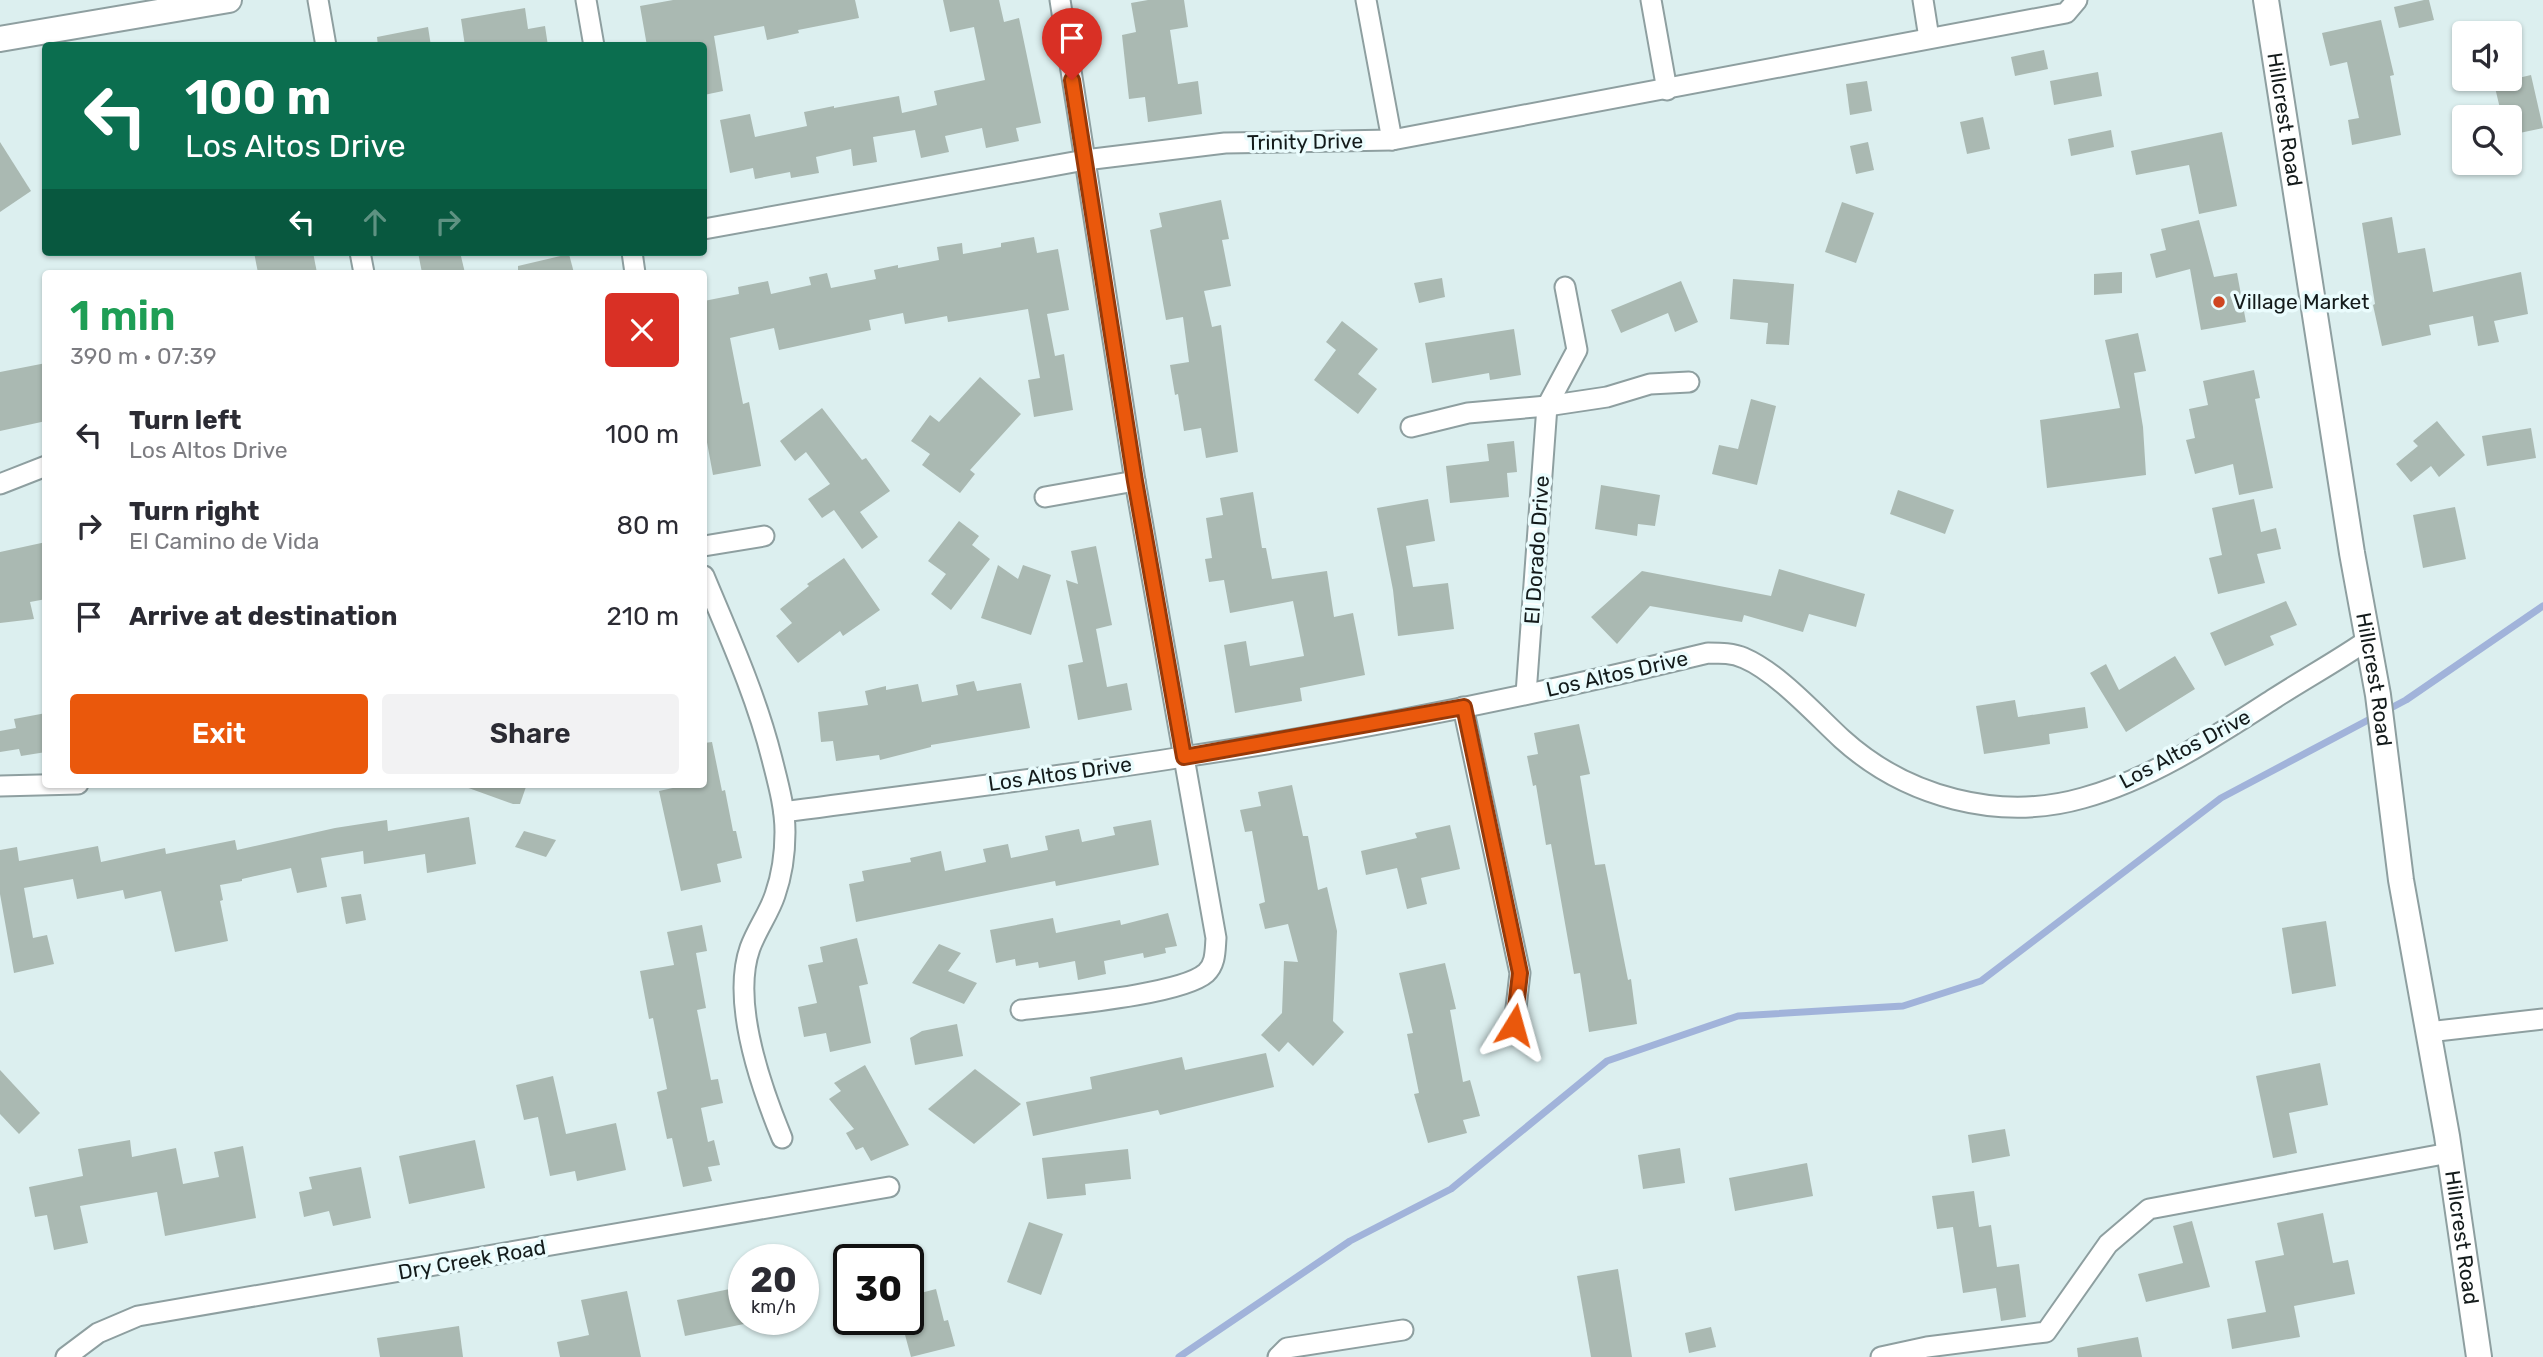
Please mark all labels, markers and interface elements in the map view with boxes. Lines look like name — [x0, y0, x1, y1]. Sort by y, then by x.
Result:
pin — [1042, 8, 1102, 80]
icon: arrive — [1053, 19, 1091, 57]
map controls — [2452, 21, 2522, 175]
button: sound — [2452, 21, 2522, 91]
street label: Hillcrest Road — [2262, 51, 2308, 188]
text: 100 m — [185, 68, 331, 126]
icon: left — [70, 70, 161, 161]
button: search — [2452, 105, 2522, 175]
text: Los Altos Drive — [185, 127, 406, 165]
street label: Trinity Drive — [1247, 128, 1363, 155]
icon: left — [283, 203, 321, 241]
icon: ahead — [356, 203, 394, 241]
icon: right — [429, 203, 467, 241]
place label: Village Market — [2233, 289, 2369, 314]
text: 1 min — [70, 291, 176, 341]
button: close — [605, 293, 679, 367]
marker: Village Market — [2211, 294, 2227, 310]
text: 390 m · 07:39 — [70, 342, 217, 370]
text: Turn left — [129, 405, 241, 436]
icon: left — [70, 416, 108, 454]
text: 100 m — [605, 419, 679, 450]
text: Los Altos Drive — [129, 436, 288, 464]
street label: El Dorado Drive — [1519, 475, 1554, 625]
text: Turn right — [129, 496, 259, 527]
icon: right — [70, 507, 108, 545]
text: 80 m — [616, 510, 679, 541]
text: El Camino de Vida — [129, 527, 319, 555]
icon: arrive — [70, 598, 108, 636]
text: Arrive at destination — [129, 601, 397, 632]
text: 210 m — [607, 601, 679, 632]
street label: Hillcrest Road — [2351, 610, 2397, 748]
street label: Los Altos Drive — [1544, 645, 1690, 702]
button: Exit — [70, 694, 368, 774]
button: Share — [382, 694, 679, 774]
street label: Los Altos Drive — [2115, 704, 2255, 794]
street label: Los Altos Drive — [986, 751, 1133, 796]
position arrow — [1477, 988, 1551, 1062]
street label: Hillcrest Road — [2440, 1169, 2484, 1306]
street label: Dry Creek Road — [396, 1234, 548, 1285]
speed limit sign: 30 — [833, 1244, 924, 1335]
text: 20 — [750, 1259, 797, 1301]
text: km/h — [751, 1296, 796, 1318]

